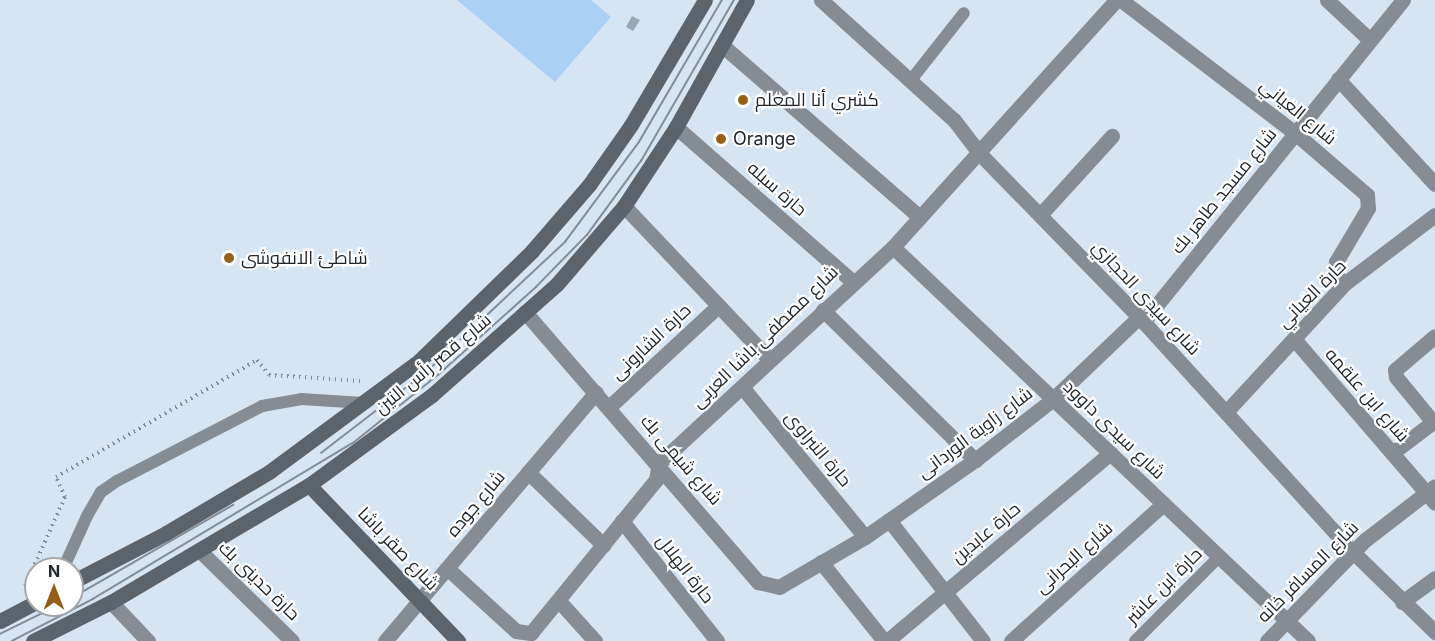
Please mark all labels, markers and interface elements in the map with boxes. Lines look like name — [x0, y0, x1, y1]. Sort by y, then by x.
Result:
street label: شارع العياني — [1255, 75, 1341, 149]
place label: كشري أنا المعلم — [755, 89, 879, 111]
marker: كشري أنا المعلم — [736, 93, 750, 107]
street label: شارع مسجد طاهر بك — [1167, 124, 1281, 258]
place label: Orange — [733, 128, 796, 150]
marker: Orange — [714, 132, 728, 146]
street label: حارة سبله — [743, 157, 811, 221]
street label: شارع سيدى الحجازي — [1087, 236, 1205, 360]
place label: شاطئ الانفوشى — [241, 247, 368, 269]
marker: شاطئ الانفوشى — [222, 251, 236, 265]
street label: حارة العياني — [1273, 255, 1351, 333]
street label: شارع مصطفى باشا العربى — [687, 261, 843, 413]
street label: حارة الشارونى — [607, 300, 695, 384]
street label: شارع قصر رأس التين — [370, 309, 496, 419]
street label: شارع ابن علقمه — [1320, 344, 1414, 446]
street label: شارع سيدى داوود — [1059, 376, 1169, 484]
street label: شارع زاوية الوردانى — [913, 383, 1037, 483]
street label: حارة النبراوى — [780, 407, 856, 491]
street label: شارع شيمى بك — [636, 410, 726, 510]
street label: شارع جوده — [442, 467, 510, 541]
street label: حارة عابدين — [947, 498, 1025, 568]
street label: شارع صقر باشا — [353, 503, 443, 595]
street label: شارع المسافر خانه — [1253, 517, 1363, 627]
street label: شارع البحرانى — [1031, 518, 1117, 598]
street label: حارة الهلال — [651, 530, 719, 608]
street label: حارة حدينى بك — [214, 537, 304, 625]
street label: حارة ابن عاشر — [1121, 543, 1207, 629]
north arrow — [24, 557, 84, 617]
text: N — [48, 561, 60, 581]

